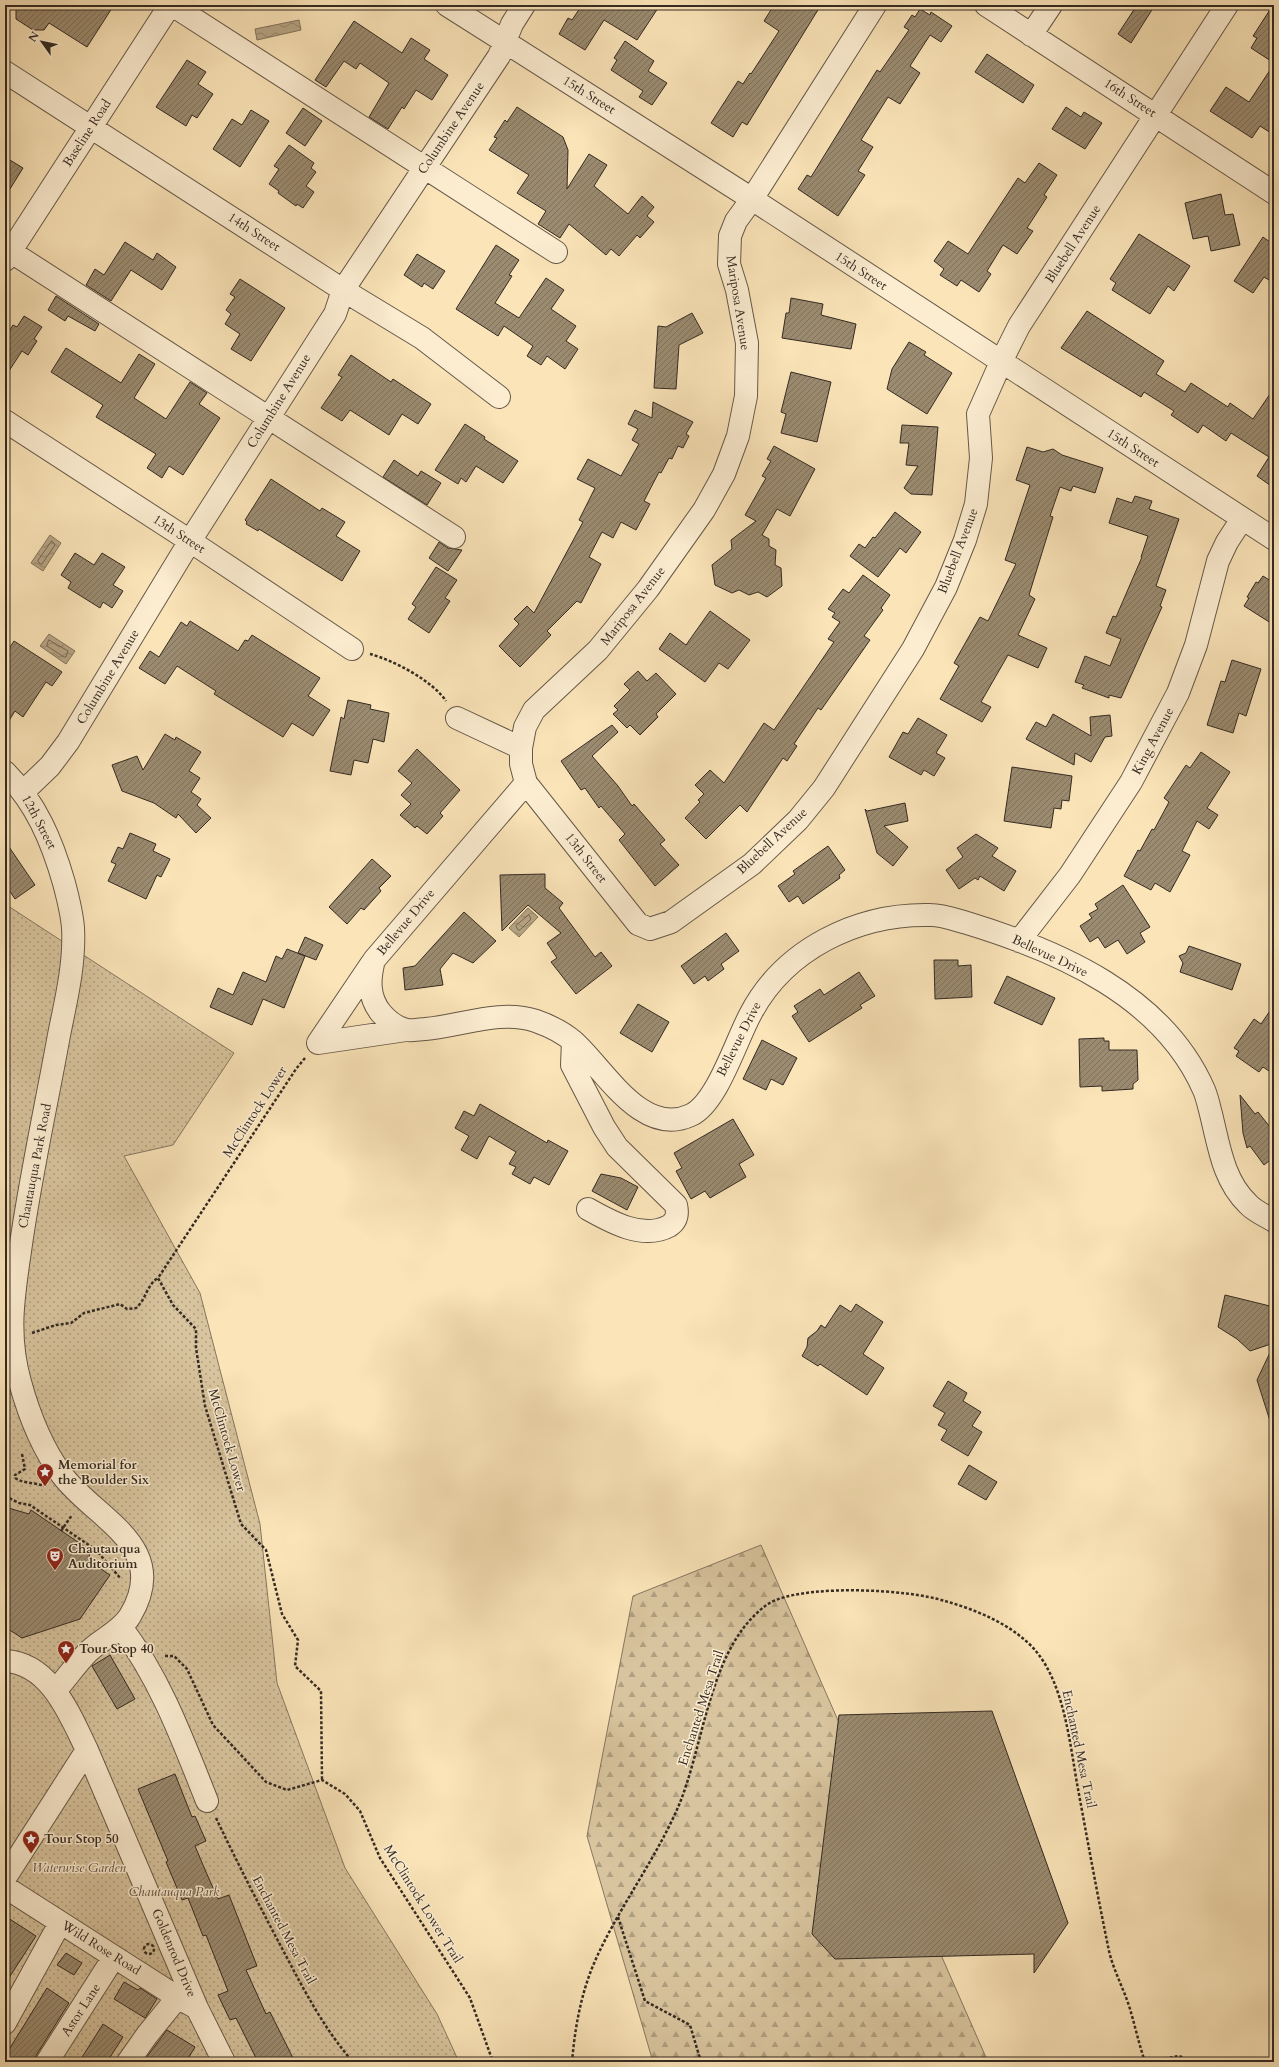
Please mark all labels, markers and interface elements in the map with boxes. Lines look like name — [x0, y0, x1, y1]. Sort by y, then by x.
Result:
north arrow — [22, 22, 62, 62]
text: N — [25, 28, 43, 45]
street label: 15th Street — [559, 72, 619, 118]
street label: 16th Street — [1100, 74, 1160, 122]
street label: Columbine Avenue — [413, 78, 489, 178]
street label: Baseline Road — [58, 96, 116, 170]
street label: Bluebell Avenue — [1041, 201, 1105, 287]
street label: 14th Street — [224, 208, 284, 256]
street label: 15th Street — [831, 247, 891, 295]
street label: Mariposa Avenue — [722, 254, 754, 352]
street label: Columbine Avenue — [243, 350, 315, 452]
street label: 15th Street — [1103, 424, 1163, 472]
street label: Bluebell Avenue — [933, 506, 983, 596]
street label: 13th Street — [149, 510, 209, 558]
street label: Mariposa Avenue — [596, 563, 670, 649]
street label: Columbine Avenue — [72, 626, 144, 728]
street label: King Avenue — [1128, 704, 1178, 778]
street label: 12th Street — [17, 792, 61, 852]
street label: Bluebell Avenue — [733, 804, 811, 878]
street label: 13th Street — [561, 829, 611, 887]
street label: Bellevue Drive — [373, 885, 439, 959]
street label: Bellevue Drive — [1009, 931, 1091, 981]
street label: Bellevue Drive — [712, 998, 766, 1080]
street label: McClintock Lower — [219, 1062, 292, 1161]
street label: Chautauqua Park Road — [14, 1102, 56, 1230]
street label: McClintock Lower — [204, 1387, 250, 1494]
place label: Memorial for the Boulder Six — [58, 1456, 149, 1489]
place icon: Memorial for the Boulder Six — [35, 1462, 55, 1487]
place label: Chautauqua Auditorium — [68, 1540, 141, 1573]
theatre icon: Chautauqua Auditorium — [45, 1546, 65, 1571]
place icon: Tour Stop 40 — [56, 1639, 76, 1664]
place label: Tour Stop 40 — [79, 1640, 154, 1658]
street label: Enchanted Mesa Trail — [674, 1647, 728, 1768]
street label: Enchanted Mesa Trail — [1058, 1688, 1100, 1810]
place icon: Tour Stop 50 — [21, 1829, 41, 1854]
place label: Tour Stop 50 — [44, 1830, 119, 1848]
street label: McClintock Lower Trail — [379, 1841, 467, 1967]
park label: Waterwise Garden — [32, 1859, 127, 1877]
street label: Enchanted Mesa Trail — [248, 1873, 321, 1988]
park label: Chautauqua Park — [129, 1883, 220, 1901]
street label: Goldenrod Drive — [147, 1906, 201, 2000]
street label: Wild Rose Road — [57, 1916, 144, 1980]
street label: Astor Lane — [57, 1980, 105, 2040]

